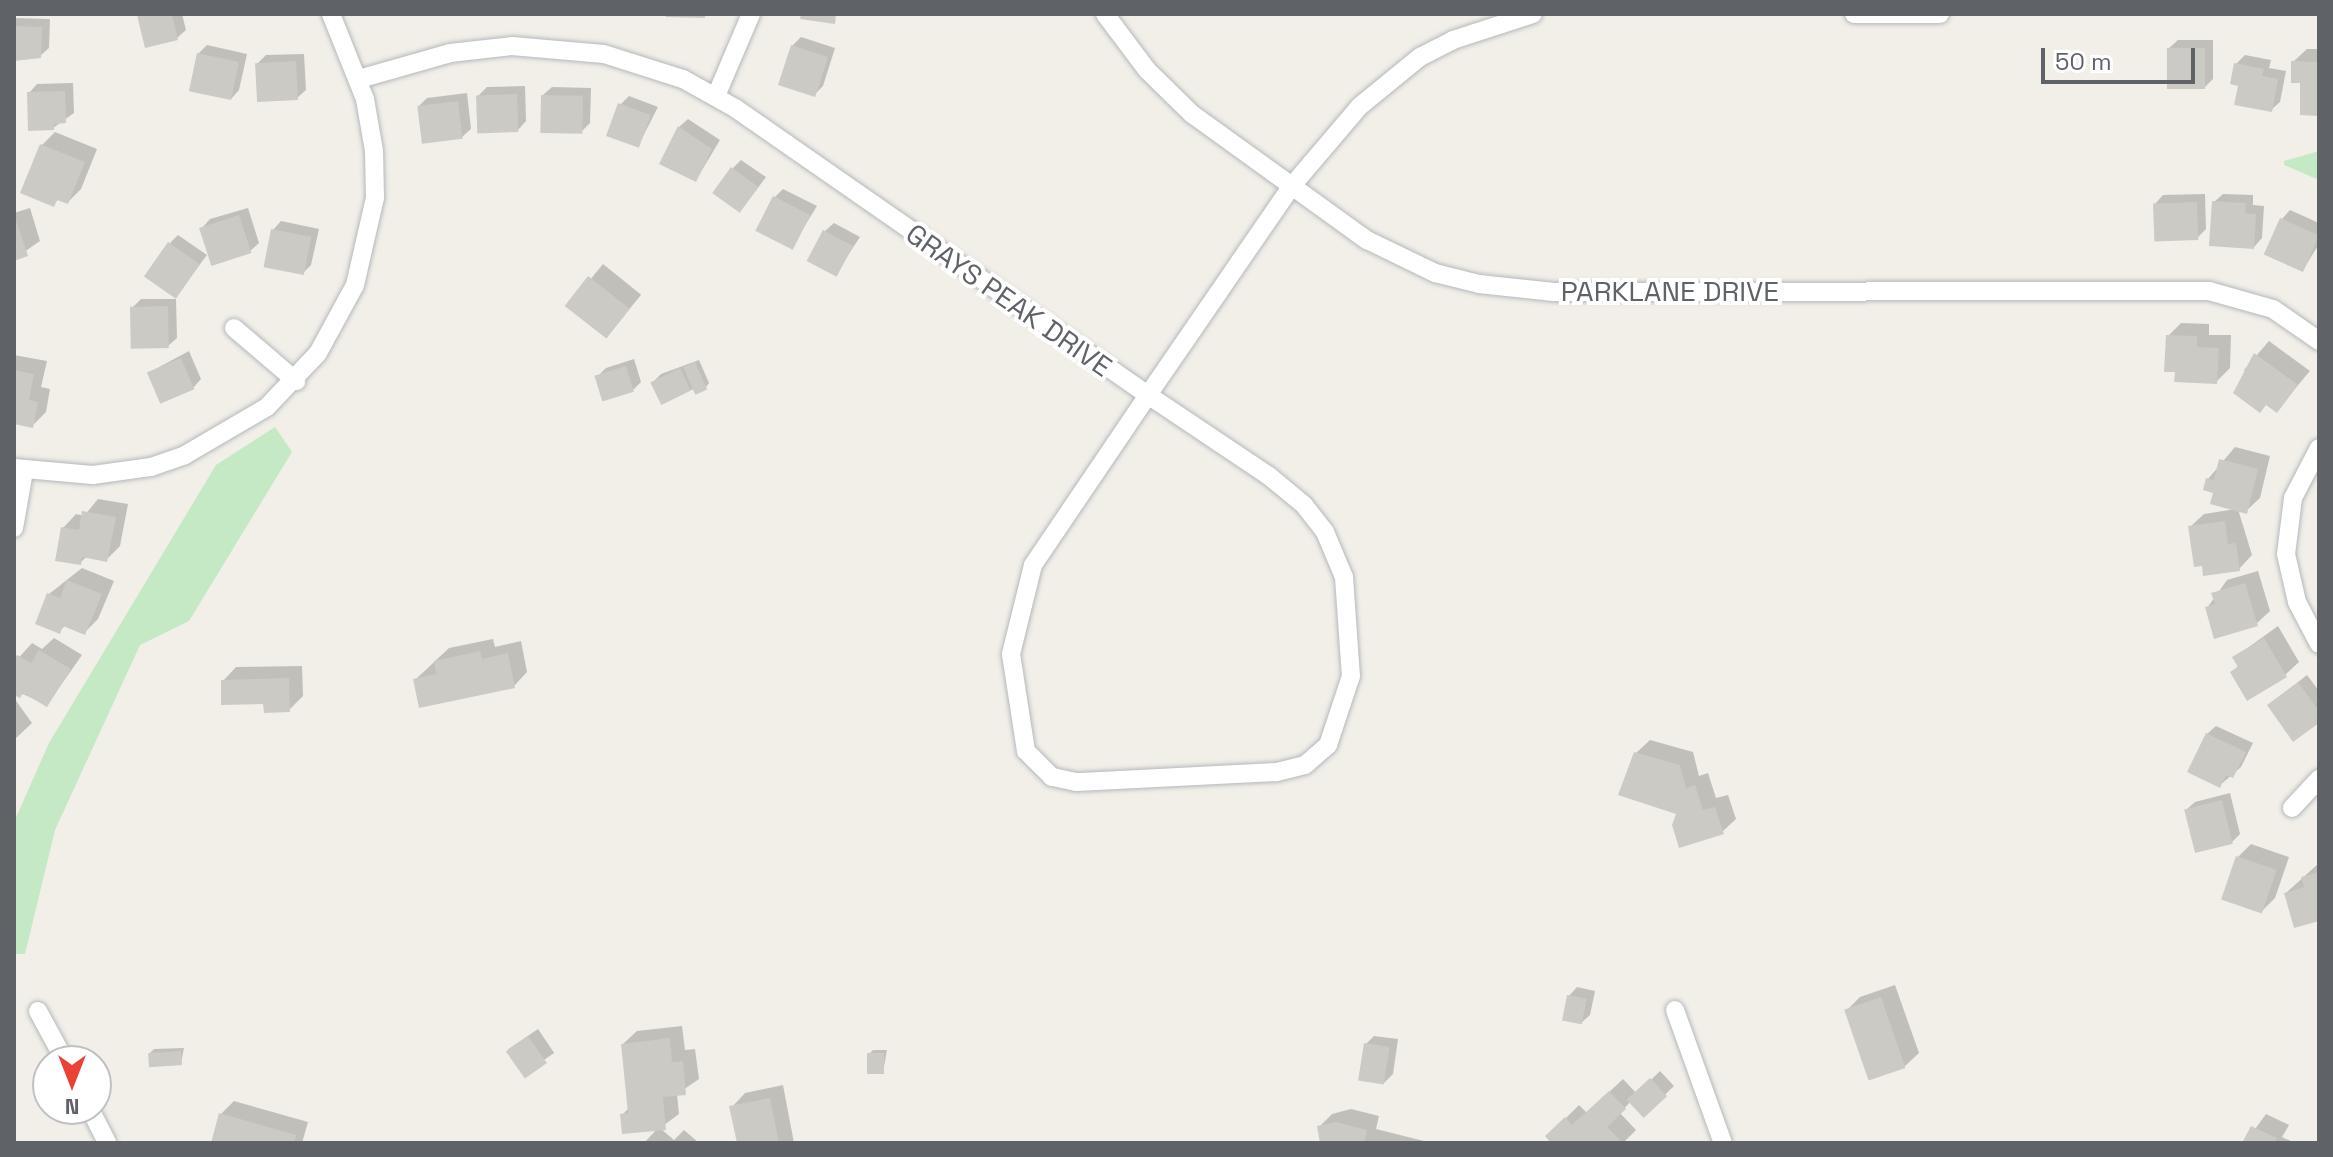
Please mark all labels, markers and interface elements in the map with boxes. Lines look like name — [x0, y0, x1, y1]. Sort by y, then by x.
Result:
scale bar — [2045, 32, 2199, 82]
text: 50 m — [2055, 46, 2112, 77]
street label: GRAYS PEAK DRIVE — [900, 216, 1118, 384]
street label: PARKLANE DRIVE — [1561, 274, 1779, 308]
north arrow — [32, 1045, 112, 1125]
text: N — [65, 1093, 79, 1121]

